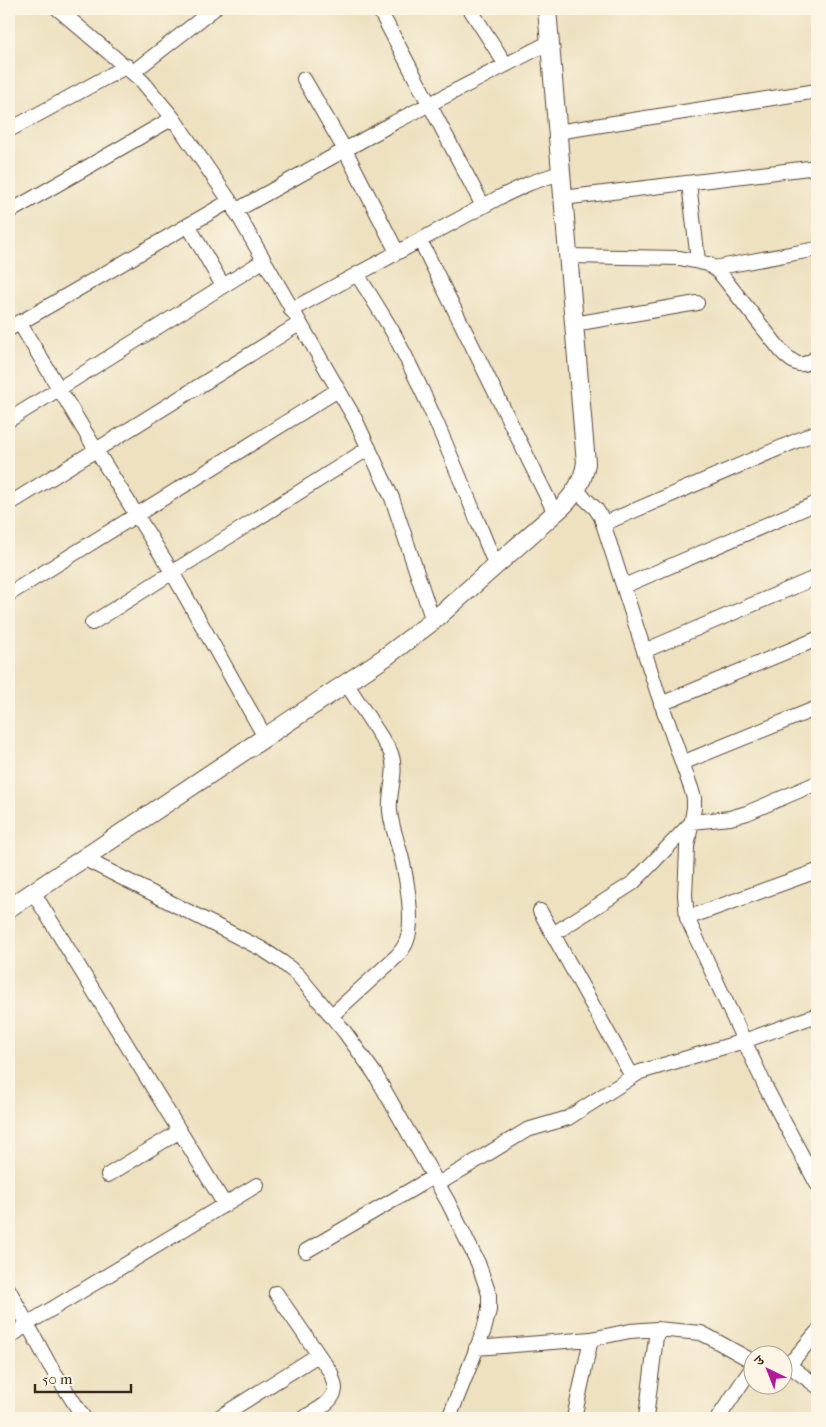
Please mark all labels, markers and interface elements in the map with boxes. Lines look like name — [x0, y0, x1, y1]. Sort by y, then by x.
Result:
north arrow — [744, 1344, 794, 1394]
text: उ — [750, 1352, 769, 1370]
scale bar — [35, 1362, 131, 1394]
text: 50 m — [42, 1370, 73, 1388]

